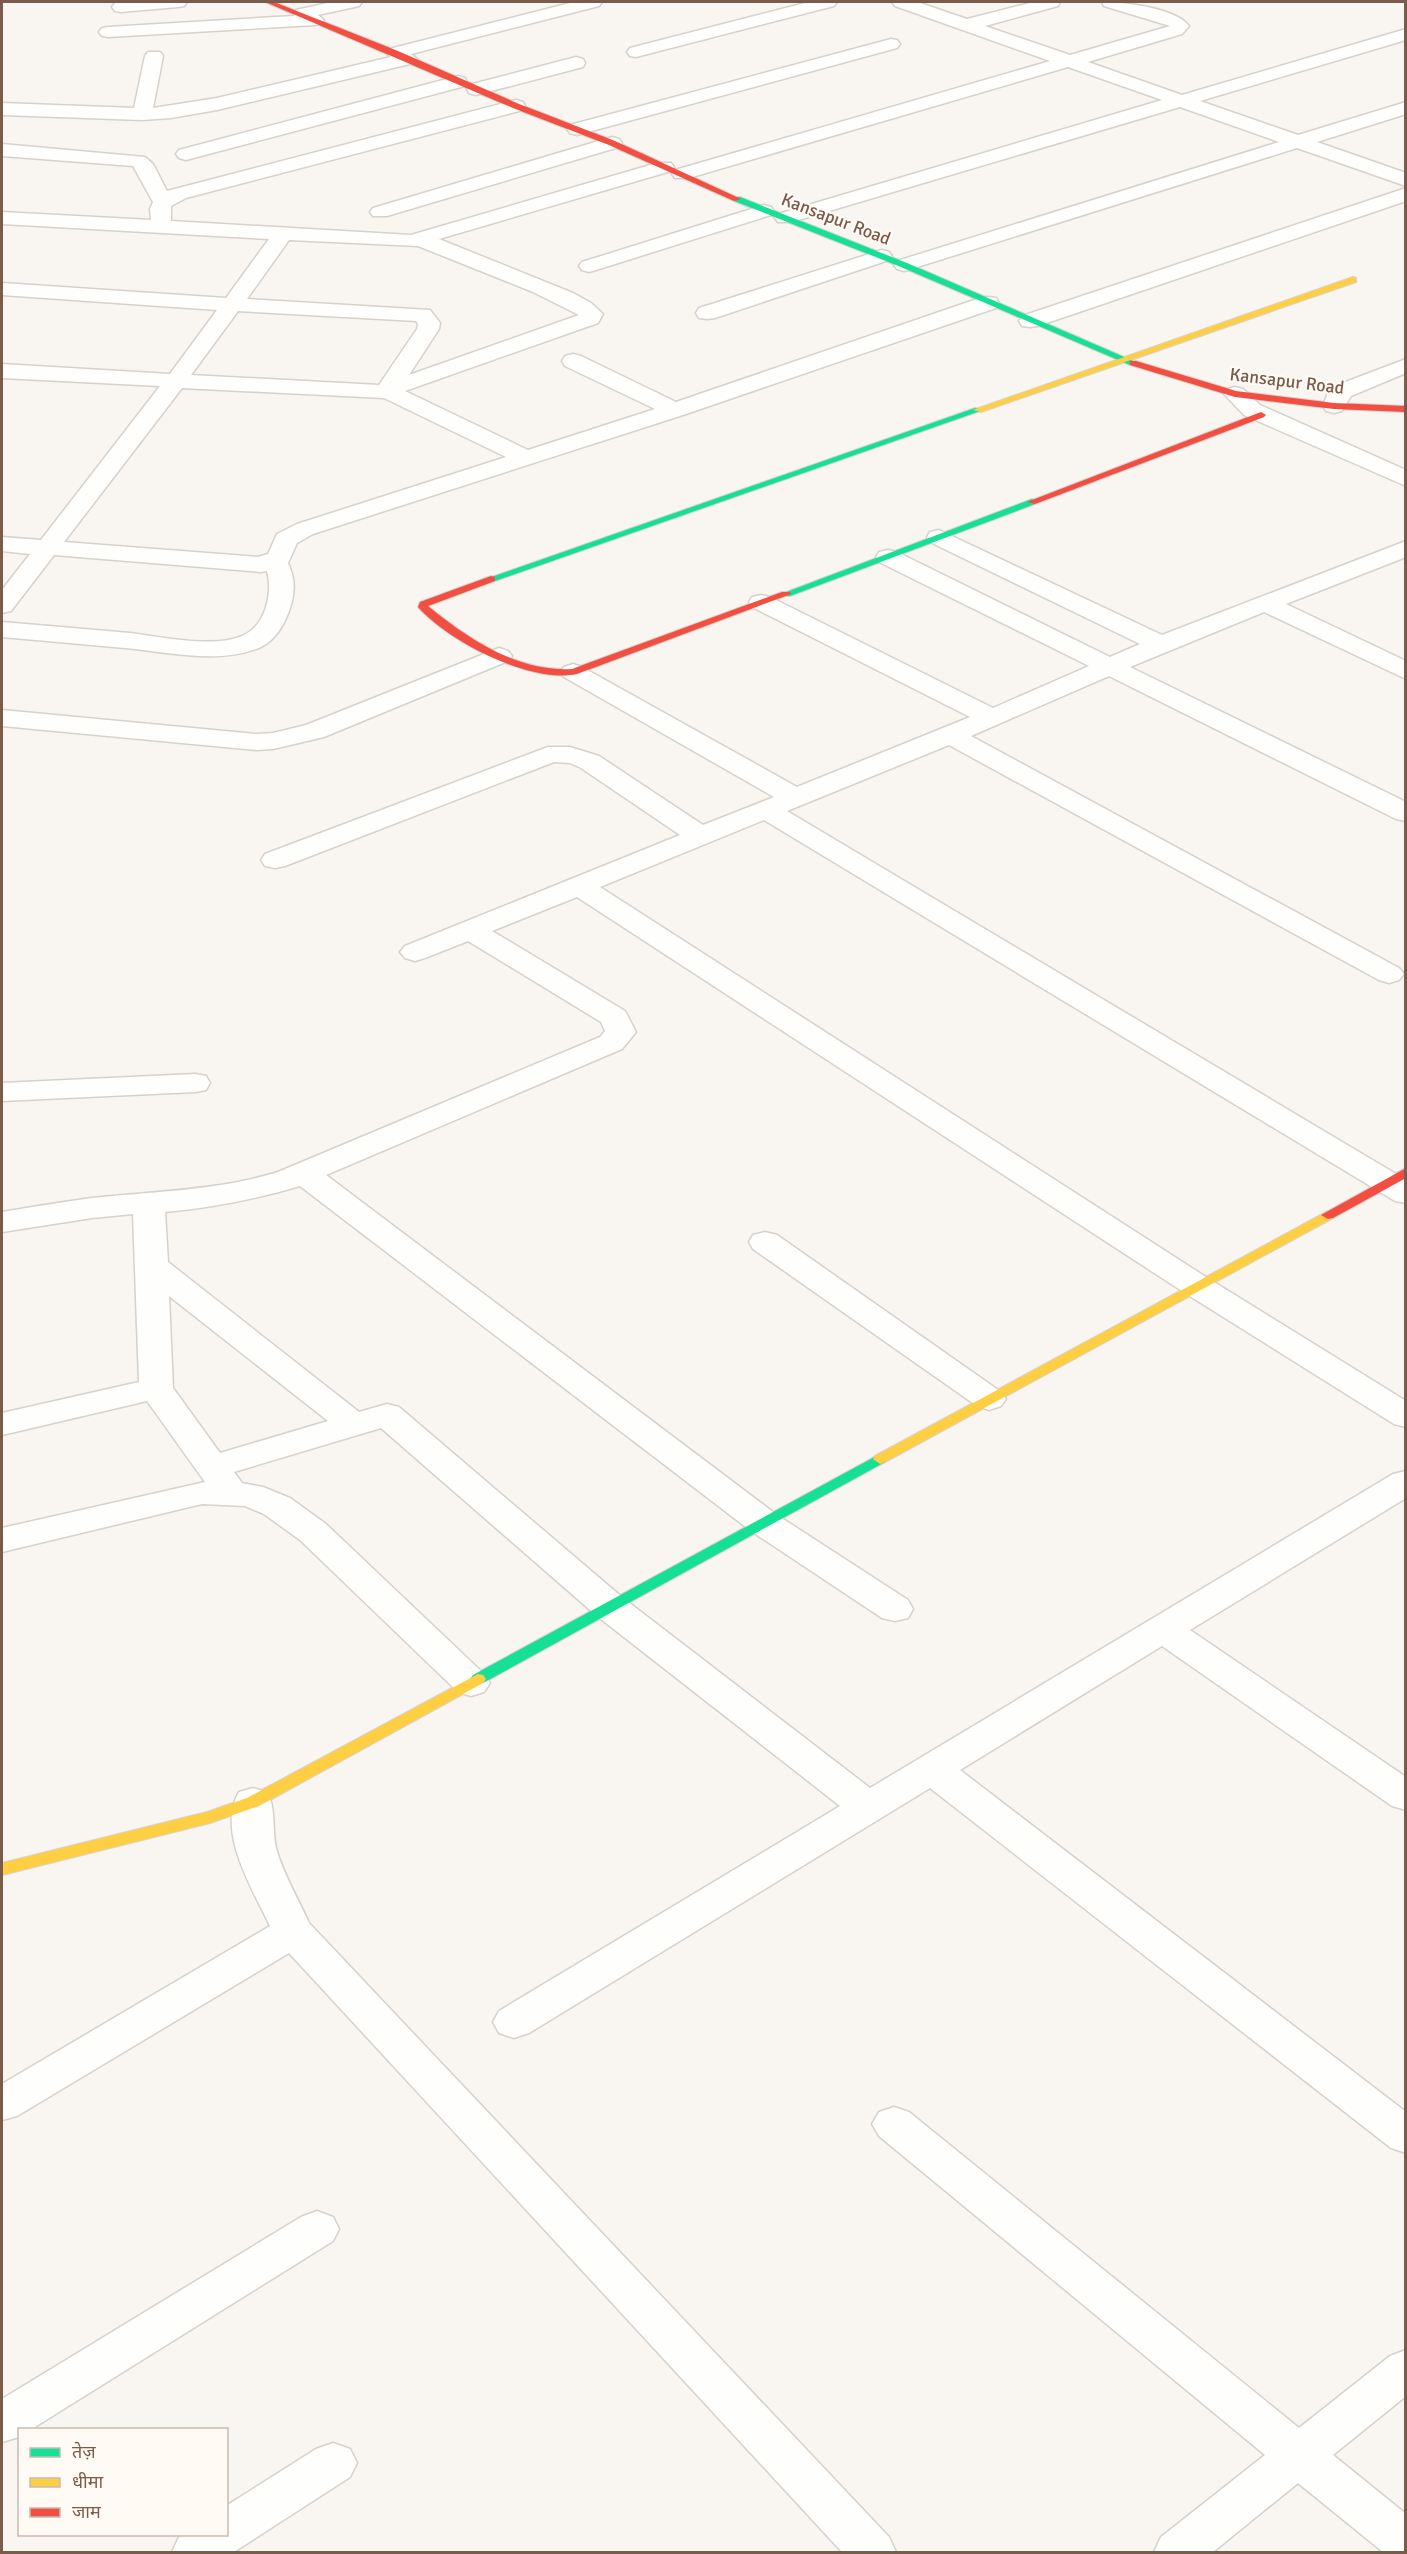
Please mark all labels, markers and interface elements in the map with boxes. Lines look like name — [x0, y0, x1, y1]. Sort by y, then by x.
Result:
street label: Kansapur Road — [778, 188, 894, 250]
street label: Kansapur Road — [1229, 363, 1345, 399]
legend — [18, 2428, 228, 2536]
text: तेज़ — [72, 2441, 96, 2463]
text: धीमा — [72, 2471, 103, 2493]
text: जाम — [72, 2501, 102, 2523]

